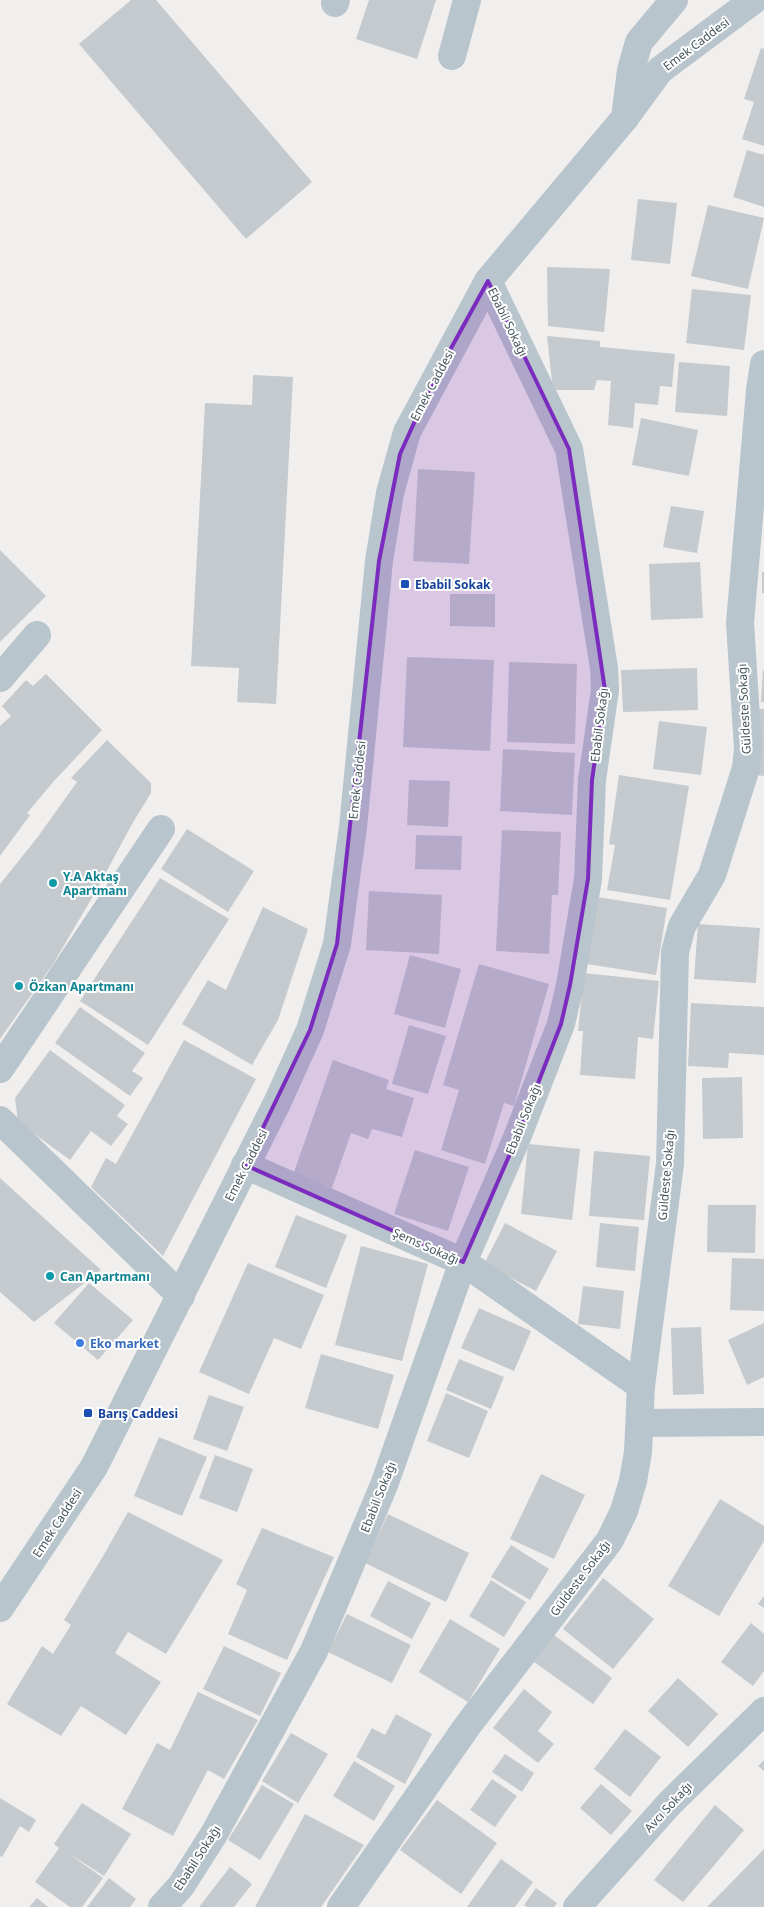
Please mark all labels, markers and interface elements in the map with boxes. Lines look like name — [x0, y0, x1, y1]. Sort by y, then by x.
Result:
street label: Emek Caddesi — [659, 13, 733, 75]
street label: Ebabil Sokağı — [484, 285, 532, 359]
street label: Emek Caddesi — [406, 346, 458, 424]
place label: Ebabil Sokak — [415, 576, 491, 593]
marker: Ebabil Sokak — [399, 578, 411, 590]
street label: Güldeste Sokağı — [733, 663, 755, 755]
street label: Ebabil Sokağı — [586, 687, 612, 763]
street label: Emek Caddesi — [344, 740, 370, 820]
place label: Y.A Aktaş Apartmanı — [63, 868, 127, 899]
marker: Y.A Aktaş Apartmanı — [47, 877, 59, 889]
place label: Özkan Apartmanı — [29, 978, 134, 995]
marker: Özkan Apartmanı — [13, 980, 25, 992]
street label: Ebabil Sokağı — [501, 1081, 545, 1157]
street label: Emek Caddesi — [221, 1126, 271, 1204]
street label: Güldeste Sokağı — [654, 1129, 678, 1221]
street label: Şems Sokağı — [390, 1224, 462, 1268]
place label: Can Apartmanı — [60, 1268, 150, 1285]
marker: Can Apartmanı — [44, 1270, 56, 1282]
place label: Eko market — [90, 1335, 159, 1352]
marker: Eko market — [74, 1337, 86, 1349]
place label: Barış Caddesi — [98, 1405, 178, 1422]
marker: Barış Caddesi — [82, 1407, 94, 1419]
street label: Ebabil Sokağı — [356, 1459, 400, 1535]
street label: Emek Caddesi — [28, 1485, 86, 1561]
street label: Güldeste Sokağı — [546, 1537, 614, 1619]
street label: Avcı Sokağı — [640, 1778, 696, 1836]
street label: Ebabil Sokağı — [169, 1822, 225, 1894]

